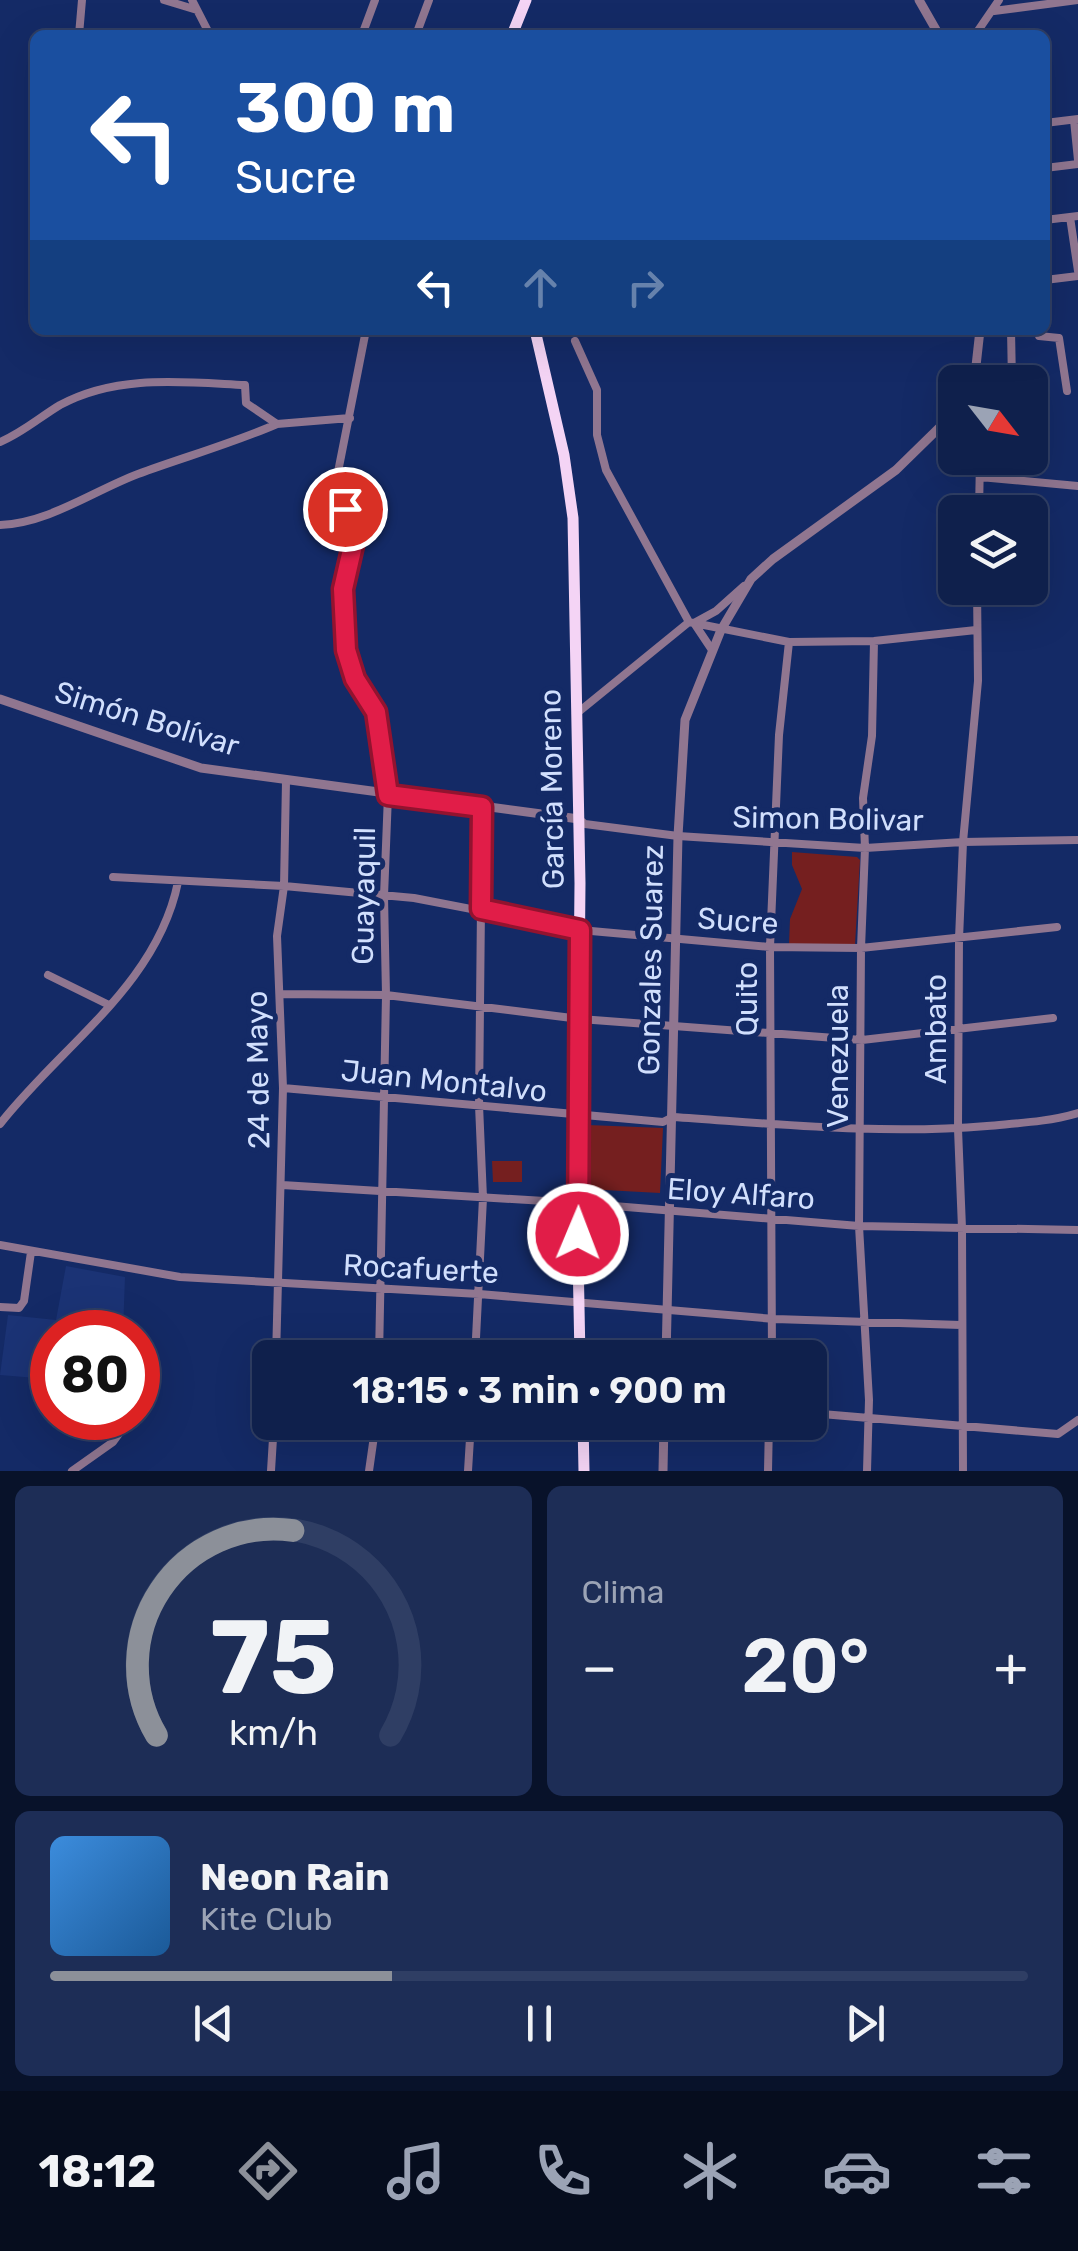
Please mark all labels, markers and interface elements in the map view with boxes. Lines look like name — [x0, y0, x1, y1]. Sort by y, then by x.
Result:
text: 300 m — [235, 67, 455, 150]
icon: left — [70, 70, 200, 200]
text: Sucre — [235, 151, 357, 204]
icon: left — [408, 260, 463, 315]
icon: ahead — [513, 260, 568, 315]
icon: right — [618, 260, 673, 315]
north arrow — [938, 365, 1048, 475]
map controls — [938, 365, 1048, 605]
pin — [303, 467, 388, 552]
icon: arrive — [318, 482, 373, 537]
button: layers — [938, 495, 1048, 605]
street label: Simón Bolívar — [50, 674, 244, 764]
street label: García Moreno — [532, 689, 572, 889]
street label: Simon Bolivar — [732, 799, 924, 839]
street label: Guayaquil — [345, 827, 383, 965]
street label: Gonzales Suarez — [631, 844, 671, 1076]
street label: Sucre — [696, 900, 780, 942]
street label: Quito — [729, 962, 765, 1036]
street label: Ambato — [918, 974, 954, 1084]
street label: Venezuela — [820, 984, 856, 1128]
street label: 24 de Mayo — [239, 990, 277, 1150]
street label: Juan Montalvo — [339, 1052, 549, 1110]
street label: Eloy Alfaro — [666, 1171, 816, 1217]
position arrow — [526, 1182, 630, 1286]
street label: Rocafuerte — [342, 1247, 500, 1291]
speed limit sign: 80 — [30, 1310, 160, 1440]
text: 18:15 · 3 min · 900 m — [352, 1367, 727, 1413]
text: Clima — [582, 1573, 664, 1611]
text: 75 — [210, 1596, 337, 1719]
text: 20° — [741, 1622, 870, 1711]
text: − — [582, 1635, 617, 1700]
text: + — [994, 1635, 1028, 1700]
text: km/h — [229, 1712, 318, 1754]
text: Neon Rain — [200, 1854, 390, 1900]
text: Kite Club — [200, 1900, 333, 1938]
icon: previous — [186, 1996, 241, 2051]
icon: pause — [512, 1996, 567, 2051]
icon: next — [838, 1996, 893, 2051]
icon: directions — [233, 2136, 303, 2206]
icon: music — [381, 2136, 451, 2206]
icon: phone — [528, 2136, 598, 2206]
icon: climate — [675, 2136, 745, 2206]
icon: car — [822, 2136, 892, 2206]
icon: filters — [969, 2136, 1039, 2206]
text: 18:12 — [39, 2145, 156, 2198]

